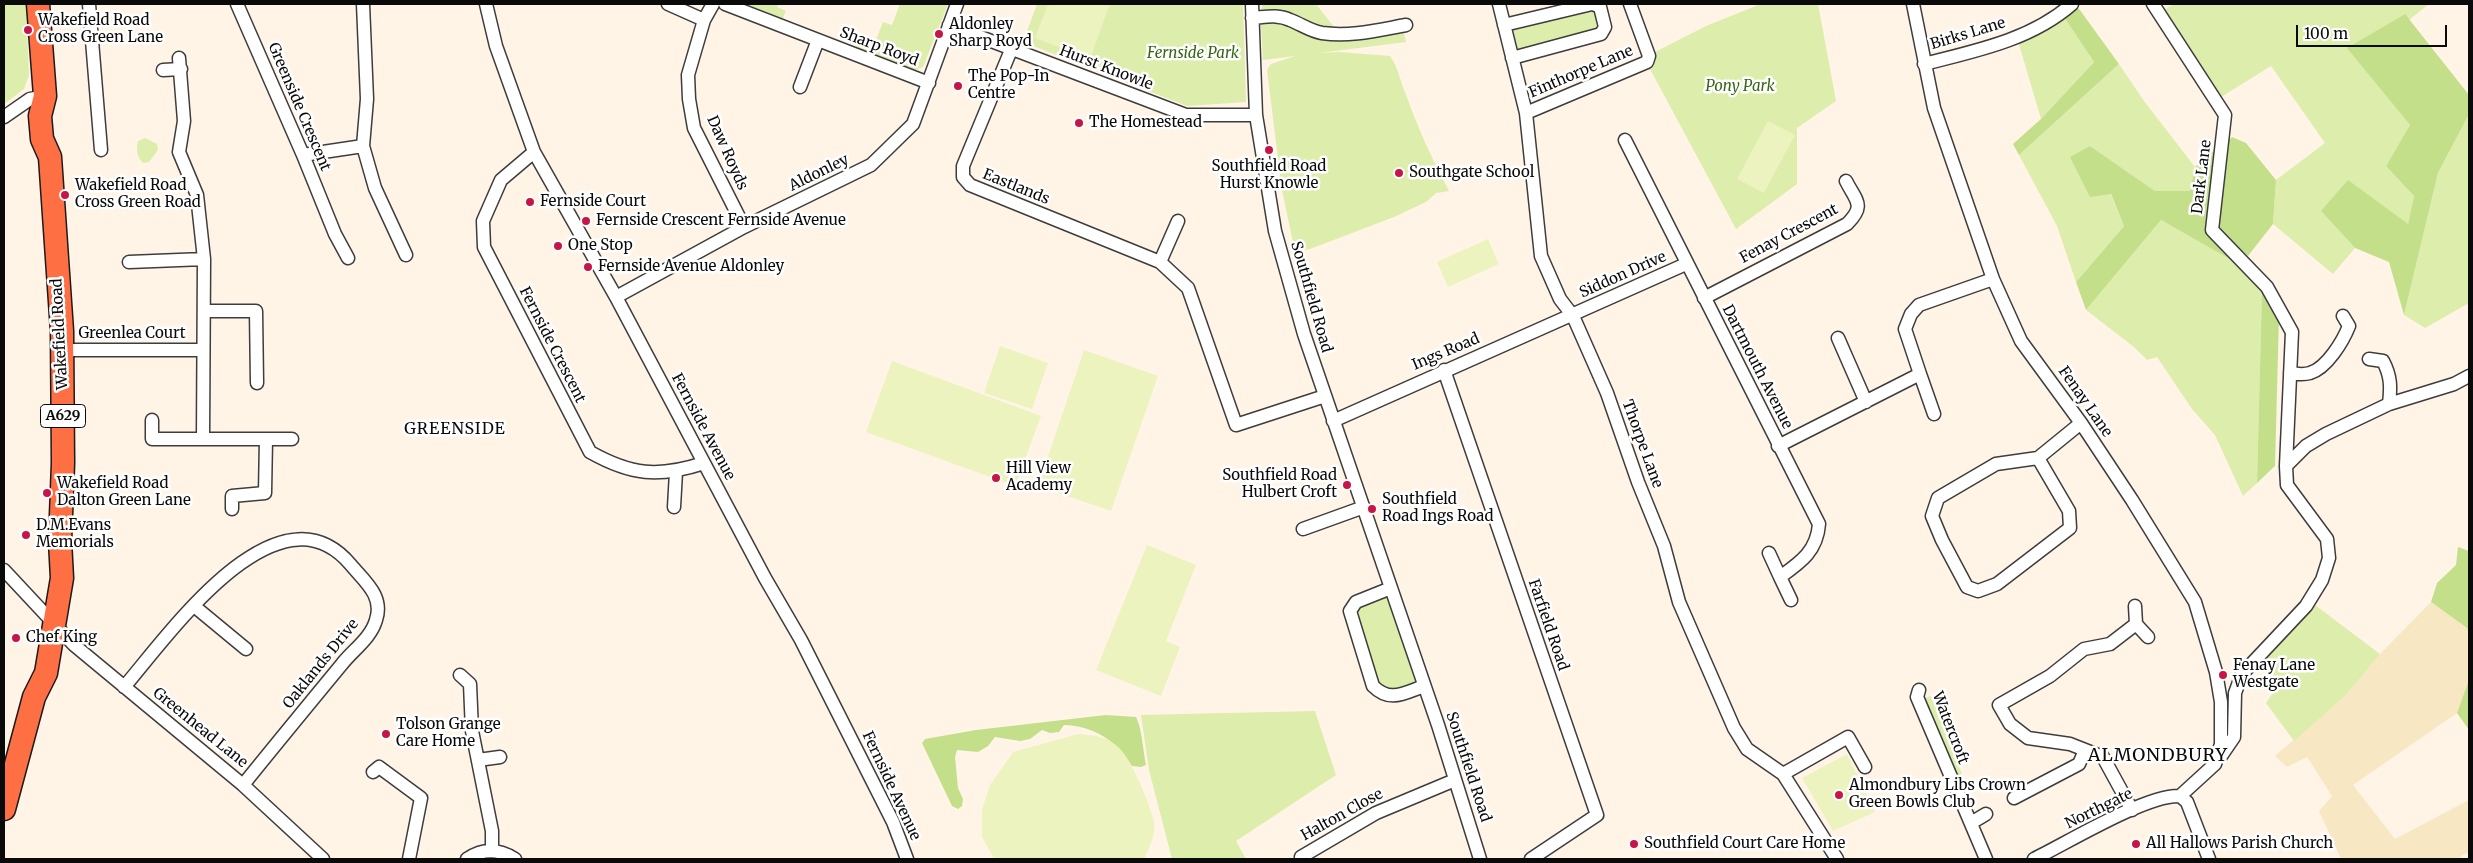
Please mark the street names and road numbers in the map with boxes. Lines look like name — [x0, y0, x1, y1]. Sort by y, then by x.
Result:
street label: Birks Lane — [1928, 14, 2008, 54]
street label: Sharp Royd — [837, 24, 921, 70]
street label: Greenside Crescent — [264, 40, 334, 174]
street label: Hurst Knowle — [1057, 42, 1155, 94]
street label: Finthorpe Lane — [1526, 42, 1636, 102]
street label: Daw Royds — [703, 113, 751, 193]
street label: Dark Lane — [2189, 139, 2215, 215]
street label: Aldonley — [786, 151, 852, 195]
street label: Eastlands — [980, 165, 1052, 209]
street label: Fenay Crescent — [1737, 201, 1841, 267]
street label: Southfield Road — [1287, 239, 1335, 355]
street label: Siddon Drive — [1577, 248, 1669, 302]
street label: Wakefield Road — [48, 278, 72, 390]
street label: Fernside Crescent — [515, 284, 589, 406]
street label: Dartmouth Avenue — [1718, 302, 1796, 432]
street label: Greenlea Court — [78, 325, 186, 343]
street label: Ings Road — [1410, 330, 1482, 374]
street label: Fenay Lane — [2054, 363, 2116, 441]
street label: Fernside Avenue — [667, 371, 739, 483]
street label: Thorpe Lane — [1618, 397, 1666, 491]
road number: A629 — [40, 404, 86, 428]
street label: Farfield Road — [1524, 577, 1572, 673]
street label: Oaklands Drive — [279, 616, 363, 712]
street label: Greenhead Lane — [149, 684, 251, 772]
street label: Watercroft — [1928, 689, 1972, 767]
street label: Southfield Road — [1442, 710, 1494, 824]
street label: Fernside Avenue — [858, 729, 924, 843]
street label: Halton Close — [1298, 785, 1386, 845]
street label: Northgate — [2062, 785, 2136, 833]

